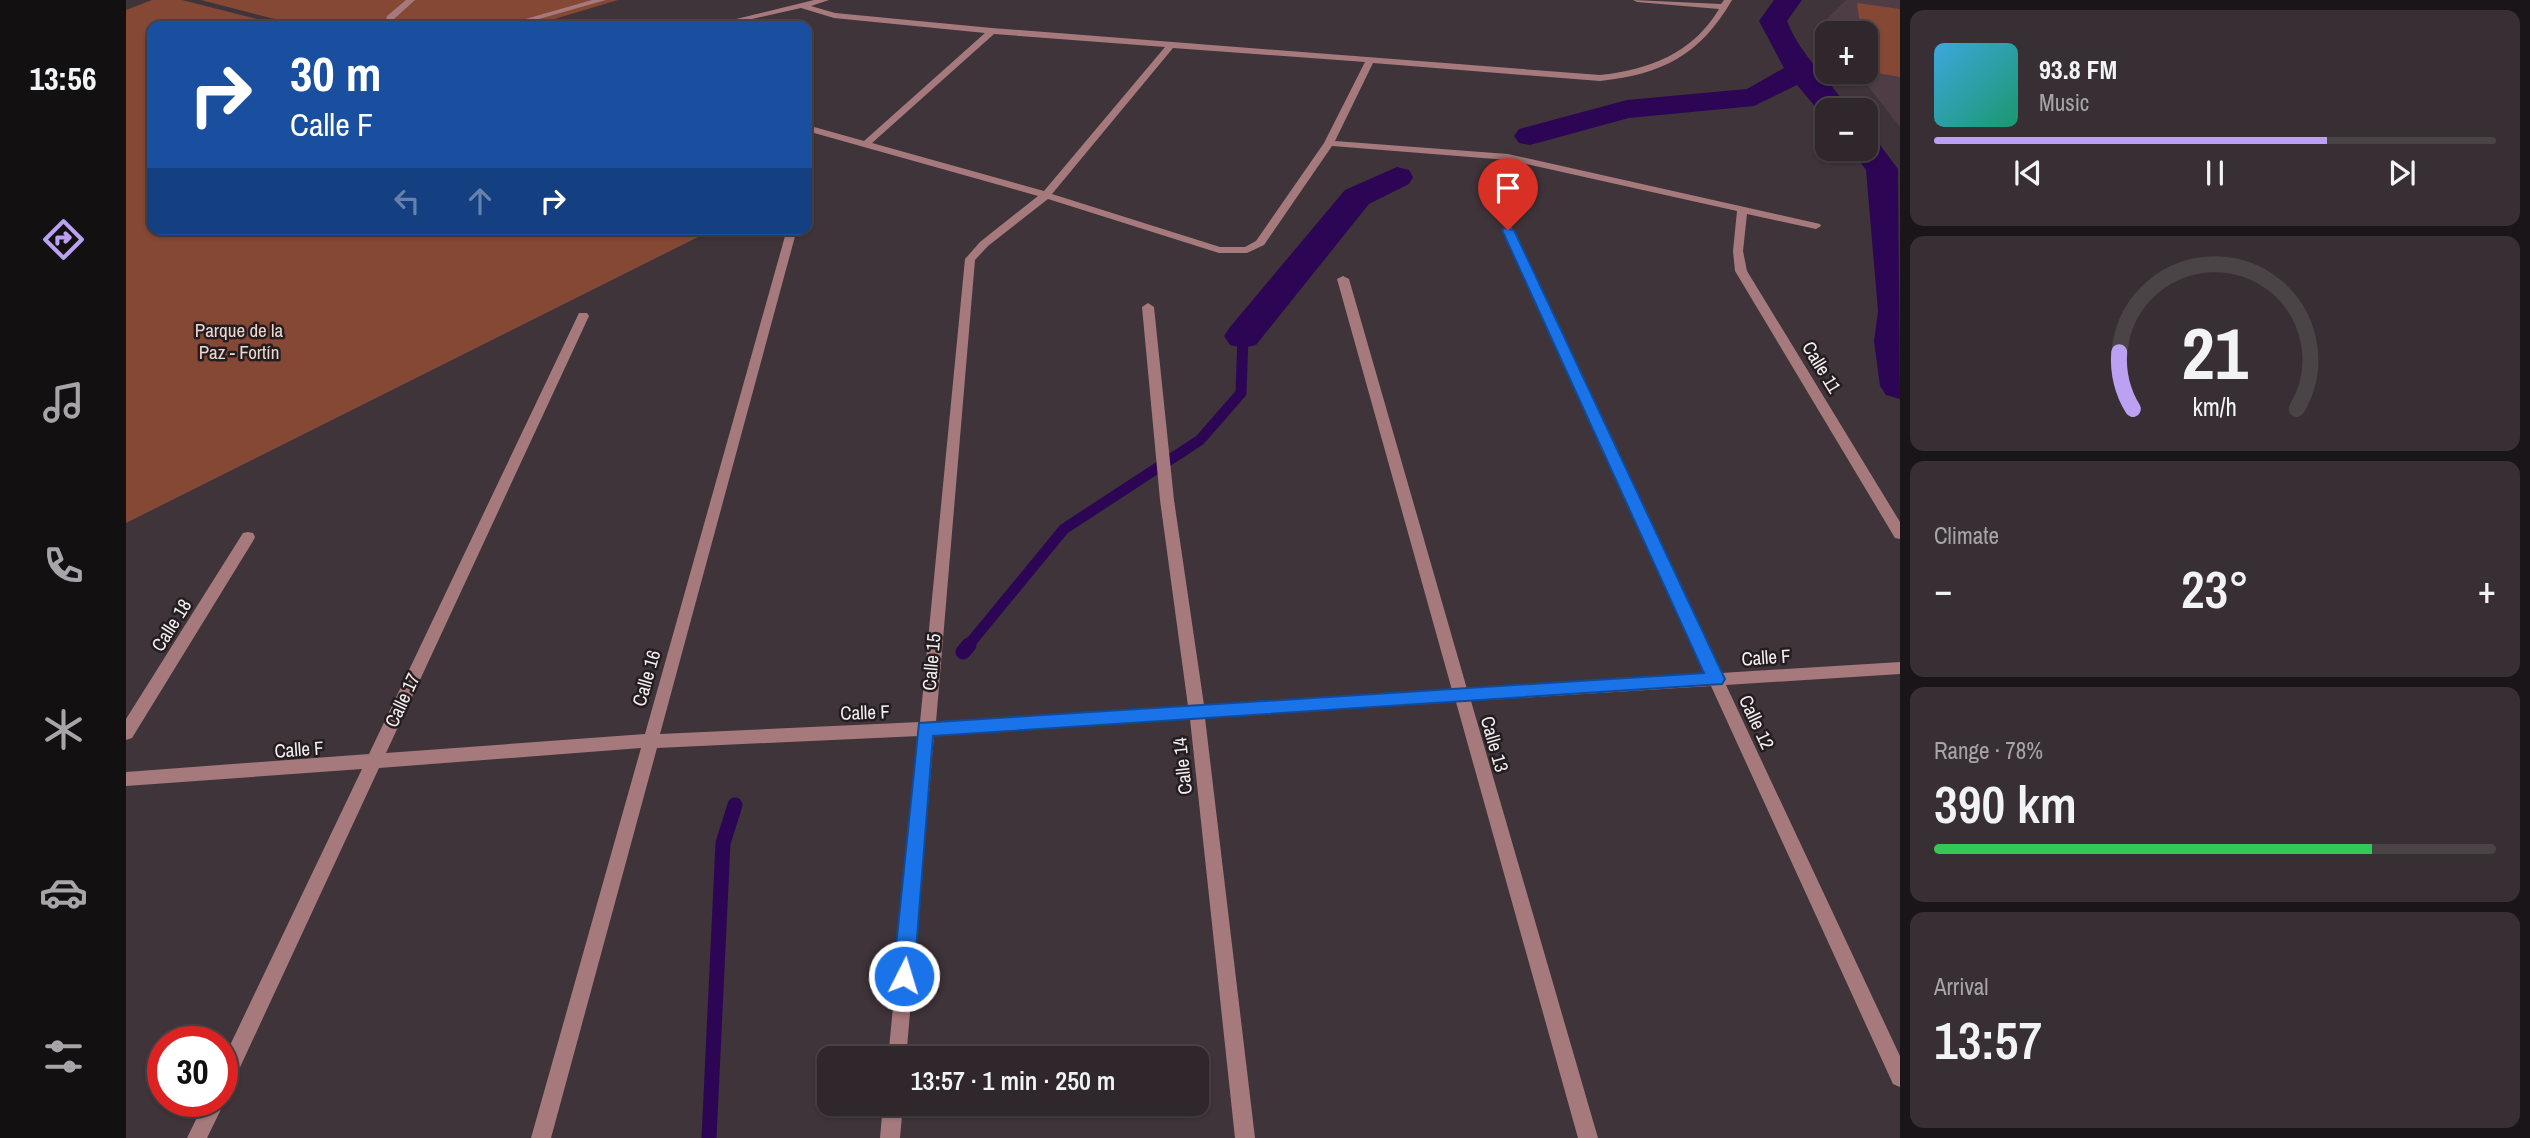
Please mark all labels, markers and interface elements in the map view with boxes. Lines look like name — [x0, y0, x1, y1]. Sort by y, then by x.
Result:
map controls — [1815, 21, 1878, 161]
button: + — [1815, 21, 1878, 84]
text: 30 m — [290, 40, 382, 106]
icon: right — [175, 49, 266, 140]
text: 93.8 FM — [2039, 52, 2117, 87]
text: 13:56 — [29, 57, 97, 100]
text: Music — [2039, 87, 2089, 118]
button: − — [1815, 98, 1878, 161]
text: Calle F — [290, 103, 373, 146]
icon: previous — [2009, 154, 2047, 192]
icon: pause — [2196, 154, 2234, 192]
icon: next — [2383, 154, 2421, 192]
pin — [1478, 158, 1538, 230]
icon: arrive — [1489, 169, 1527, 207]
icon: left — [388, 182, 426, 220]
icon: ahead — [461, 182, 499, 220]
icon: right — [534, 182, 572, 220]
icon: directions — [39, 215, 88, 264]
text: 21 — [2182, 305, 2249, 403]
park label: Parque de la Paz - Fortín — [195, 317, 284, 365]
street label: Calle 11 — [1796, 336, 1848, 398]
icon: music — [39, 378, 88, 427]
text: km/h — [2193, 390, 2237, 424]
text: Climate — [1934, 520, 1999, 551]
icon: phone — [39, 541, 88, 590]
text: 23° — [2181, 554, 2249, 624]
text: − — [1934, 564, 1952, 615]
text: + — [2478, 564, 2496, 615]
street label: Calle 18 — [145, 594, 197, 656]
street label: Calle 15 — [916, 632, 946, 692]
street label: Calle F — [1740, 642, 1792, 672]
street label: Calle 16 — [626, 647, 666, 709]
street label: Calle 17 — [378, 668, 426, 731]
street label: Calle 12 — [1733, 691, 1781, 753]
street label: Calle F — [840, 698, 890, 726]
icon: climate — [39, 705, 88, 754]
street label: Calle 13 — [1475, 713, 1515, 775]
street label: Calle F — [273, 734, 325, 764]
text: Range · 78% — [1934, 735, 2043, 766]
street label: Calle 14 — [1166, 736, 1198, 796]
text: 390 km — [1934, 769, 2077, 839]
icon: car — [39, 868, 88, 917]
position arrow — [867, 939, 941, 1013]
text: Arrival — [1934, 971, 1989, 1002]
text: 13:57 — [1934, 1005, 2042, 1075]
speed limit sign: 30 — [147, 1026, 238, 1117]
icon: filters — [39, 1032, 88, 1081]
text: 13:57 · 1 min · 250 m — [911, 1063, 1115, 1098]

